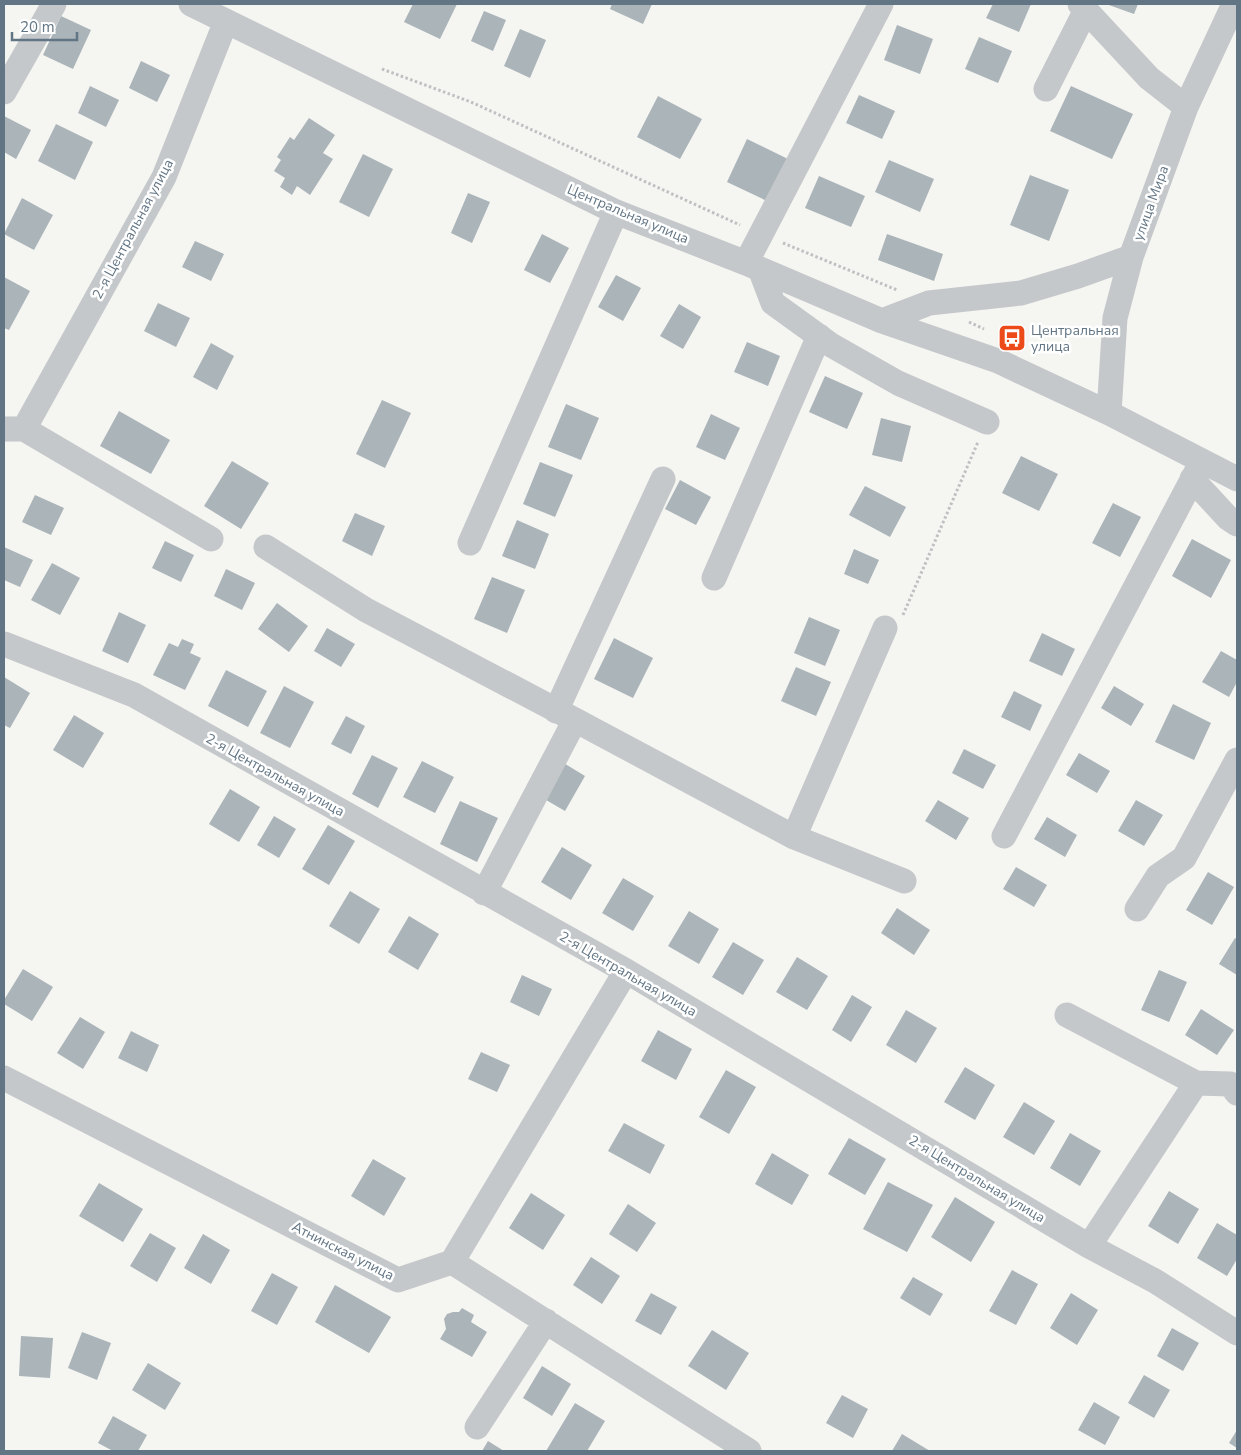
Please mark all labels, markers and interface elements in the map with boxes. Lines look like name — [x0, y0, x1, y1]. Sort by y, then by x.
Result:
scale bar — [12, 10, 78, 42]
text: 20 m — [20, 17, 55, 37]
street label: 2-я Центральная улица — [88, 156, 178, 302]
street label: улица Мира — [1129, 163, 1173, 243]
street label: Центральная улица — [564, 180, 692, 248]
place label: Центральная улица — [1031, 321, 1119, 356]
bus stop icon: Центральная улица — [997, 323, 1027, 353]
street label: 2-я Центральная улица — [202, 729, 348, 821]
street label: 2-я Центральная улица — [556, 927, 700, 1021]
street label: 2-я Центральная улица — [905, 1131, 1049, 1227]
street label: Атнинская улица — [289, 1217, 397, 1285]

